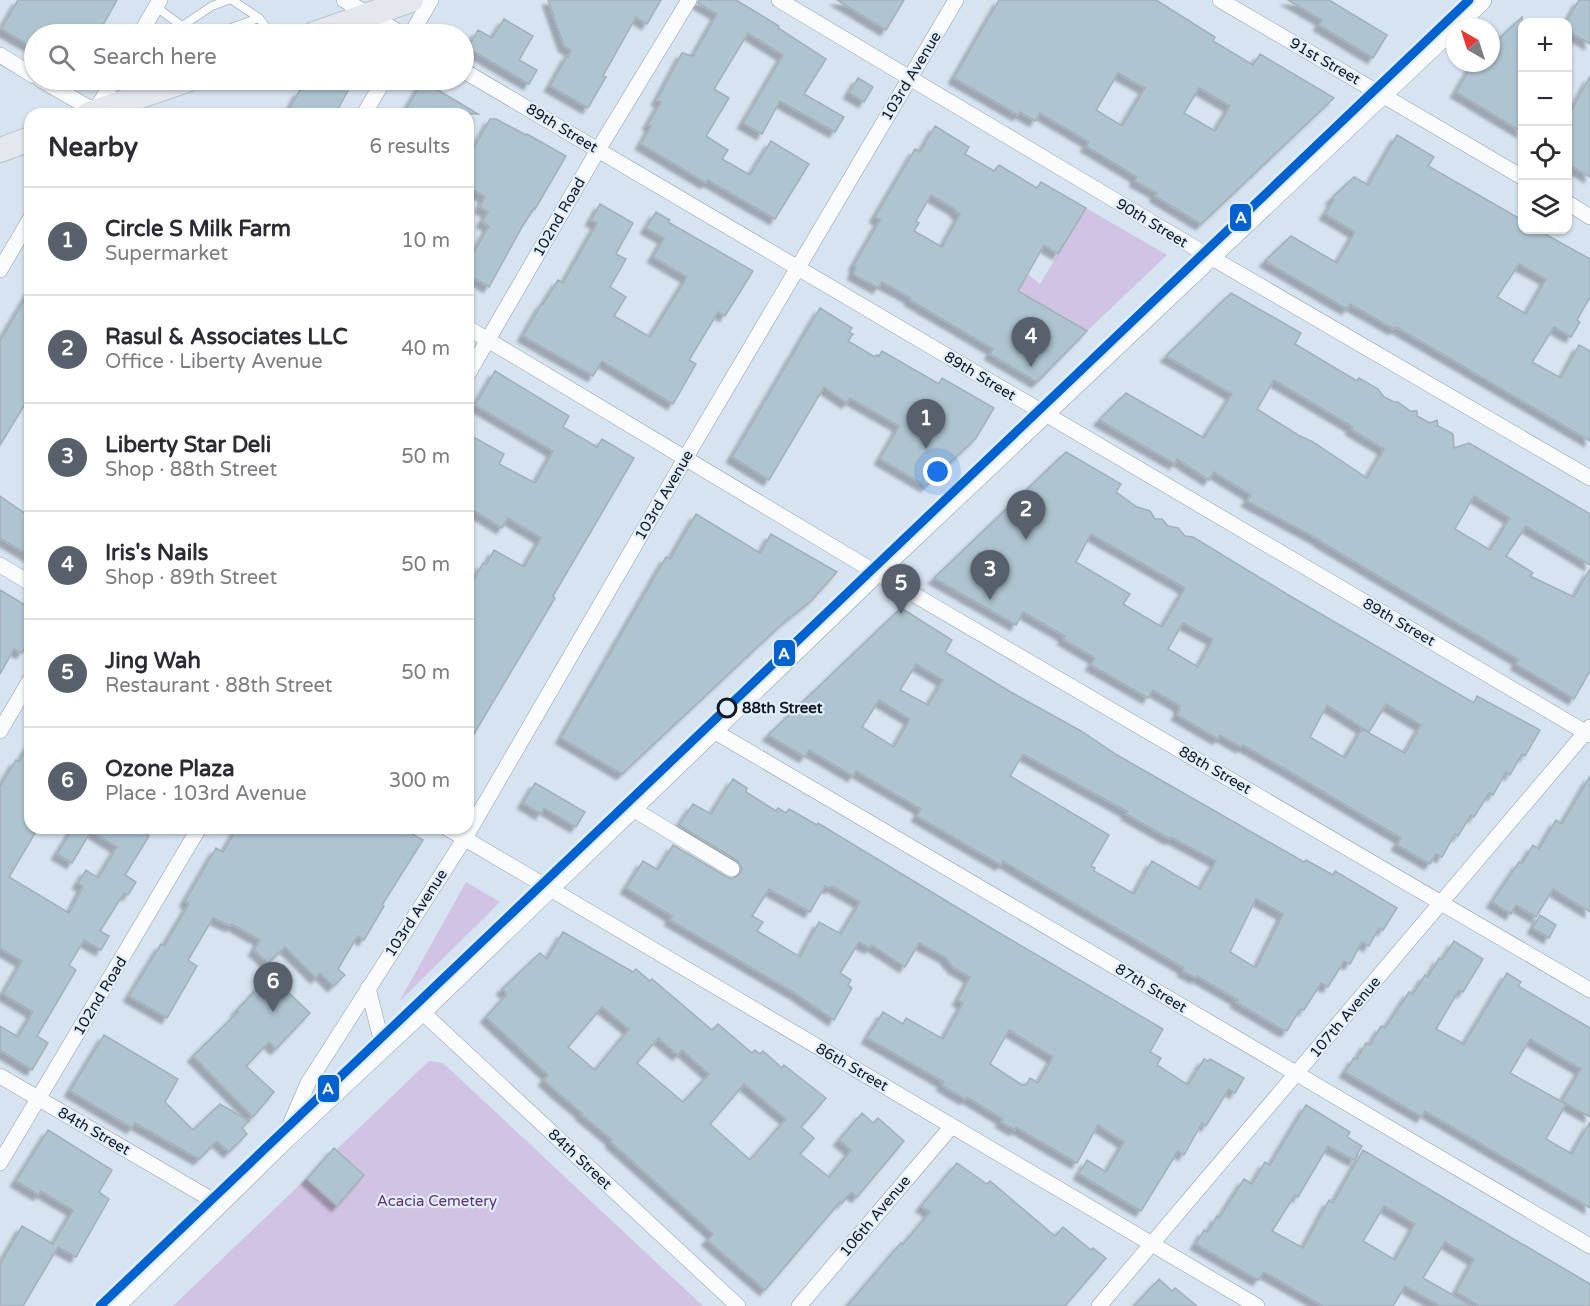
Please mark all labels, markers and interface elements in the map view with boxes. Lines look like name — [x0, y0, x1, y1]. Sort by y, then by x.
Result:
north arrow — [1446, 18, 1500, 72]
map controls — [1518, 18, 1572, 234]
button: + — [1518, 18, 1572, 72]
search box — [24, 24, 474, 90]
street label: 103rd Avenue — [877, 28, 945, 124]
street label: 91st Street — [1287, 34, 1364, 89]
icon: search — [45, 41, 78, 74]
text: Search here — [93, 44, 217, 70]
button: − — [1518, 72, 1572, 126]
street label: 89th Street — [523, 100, 601, 157]
button: locate — [1518, 126, 1572, 180]
text: Nearby — [48, 132, 138, 163]
text: 6 results — [370, 135, 450, 159]
street label: 102nd Road — [529, 174, 589, 260]
button: layers — [1518, 180, 1572, 234]
street label: 90th Street — [1113, 195, 1191, 252]
line badge: A — [1229, 203, 1252, 232]
text: A — [1235, 208, 1247, 228]
text: Circle S Milk Farm — [105, 216, 291, 242]
text: 1 — [61, 229, 74, 253]
text: 10 m — [401, 229, 450, 253]
text: Supermarket — [105, 242, 228, 266]
pin: 4 — [1012, 318, 1050, 367]
text: Rasul & Associates LLC — [105, 324, 348, 350]
text: 2 — [61, 337, 74, 361]
text: 40 m — [401, 337, 450, 361]
street label: 89th Street — [941, 348, 1019, 405]
text: Office · Liberty Avenue — [105, 350, 323, 374]
pin: 1 — [906, 400, 946, 449]
text: Liberty Star Deli — [105, 432, 271, 458]
text: 3 — [61, 445, 74, 469]
text: 50 m — [401, 445, 450, 469]
street label: 103rd Avenue — [631, 447, 697, 543]
your location — [923, 457, 952, 486]
text: Shop · 88th Street — [105, 458, 277, 482]
pin: 2 — [1006, 490, 1046, 540]
text: Iris's Nails — [105, 540, 208, 566]
pin: 3 — [970, 550, 1010, 600]
text: 4 — [61, 553, 74, 577]
text: 50 m — [401, 553, 450, 577]
pin: 5 — [882, 564, 920, 614]
text: Shop · 89th Street — [105, 566, 277, 590]
street label: 89th Street — [1360, 594, 1439, 650]
line badge: A — [773, 639, 796, 667]
text: A — [778, 644, 790, 664]
text: Jing Wah — [105, 648, 201, 674]
text: 5 — [61, 661, 74, 685]
text: 50 m — [401, 661, 450, 685]
text: Restaurant · 88th Street — [105, 674, 332, 698]
marker: 88th Street — [717, 698, 737, 718]
place label: 88th Street — [742, 699, 823, 717]
street label: 88th Street — [1176, 742, 1255, 798]
text: Ozone Plaza — [105, 756, 235, 782]
text: 6 — [61, 769, 74, 793]
text: 300 m — [389, 769, 450, 793]
text: Place · 103rd Avenue — [105, 782, 306, 806]
street label: 103rd Avenue — [381, 866, 451, 960]
street label: 102nd Road — [70, 953, 130, 1039]
street label: 87th Street — [1112, 960, 1190, 1017]
pin: 6 — [254, 962, 292, 1012]
street label: 107th Avenue — [1306, 973, 1384, 1061]
street label: 86th Street — [813, 1039, 892, 1095]
line badge: A — [317, 1074, 340, 1103]
text: A — [322, 1079, 334, 1099]
street label: 84th Street — [55, 1103, 134, 1159]
street label: 84th Street — [544, 1125, 616, 1193]
street label: 106th Avenue — [836, 1172, 914, 1260]
park label: Acacia Cemetery — [377, 1192, 497, 1210]

